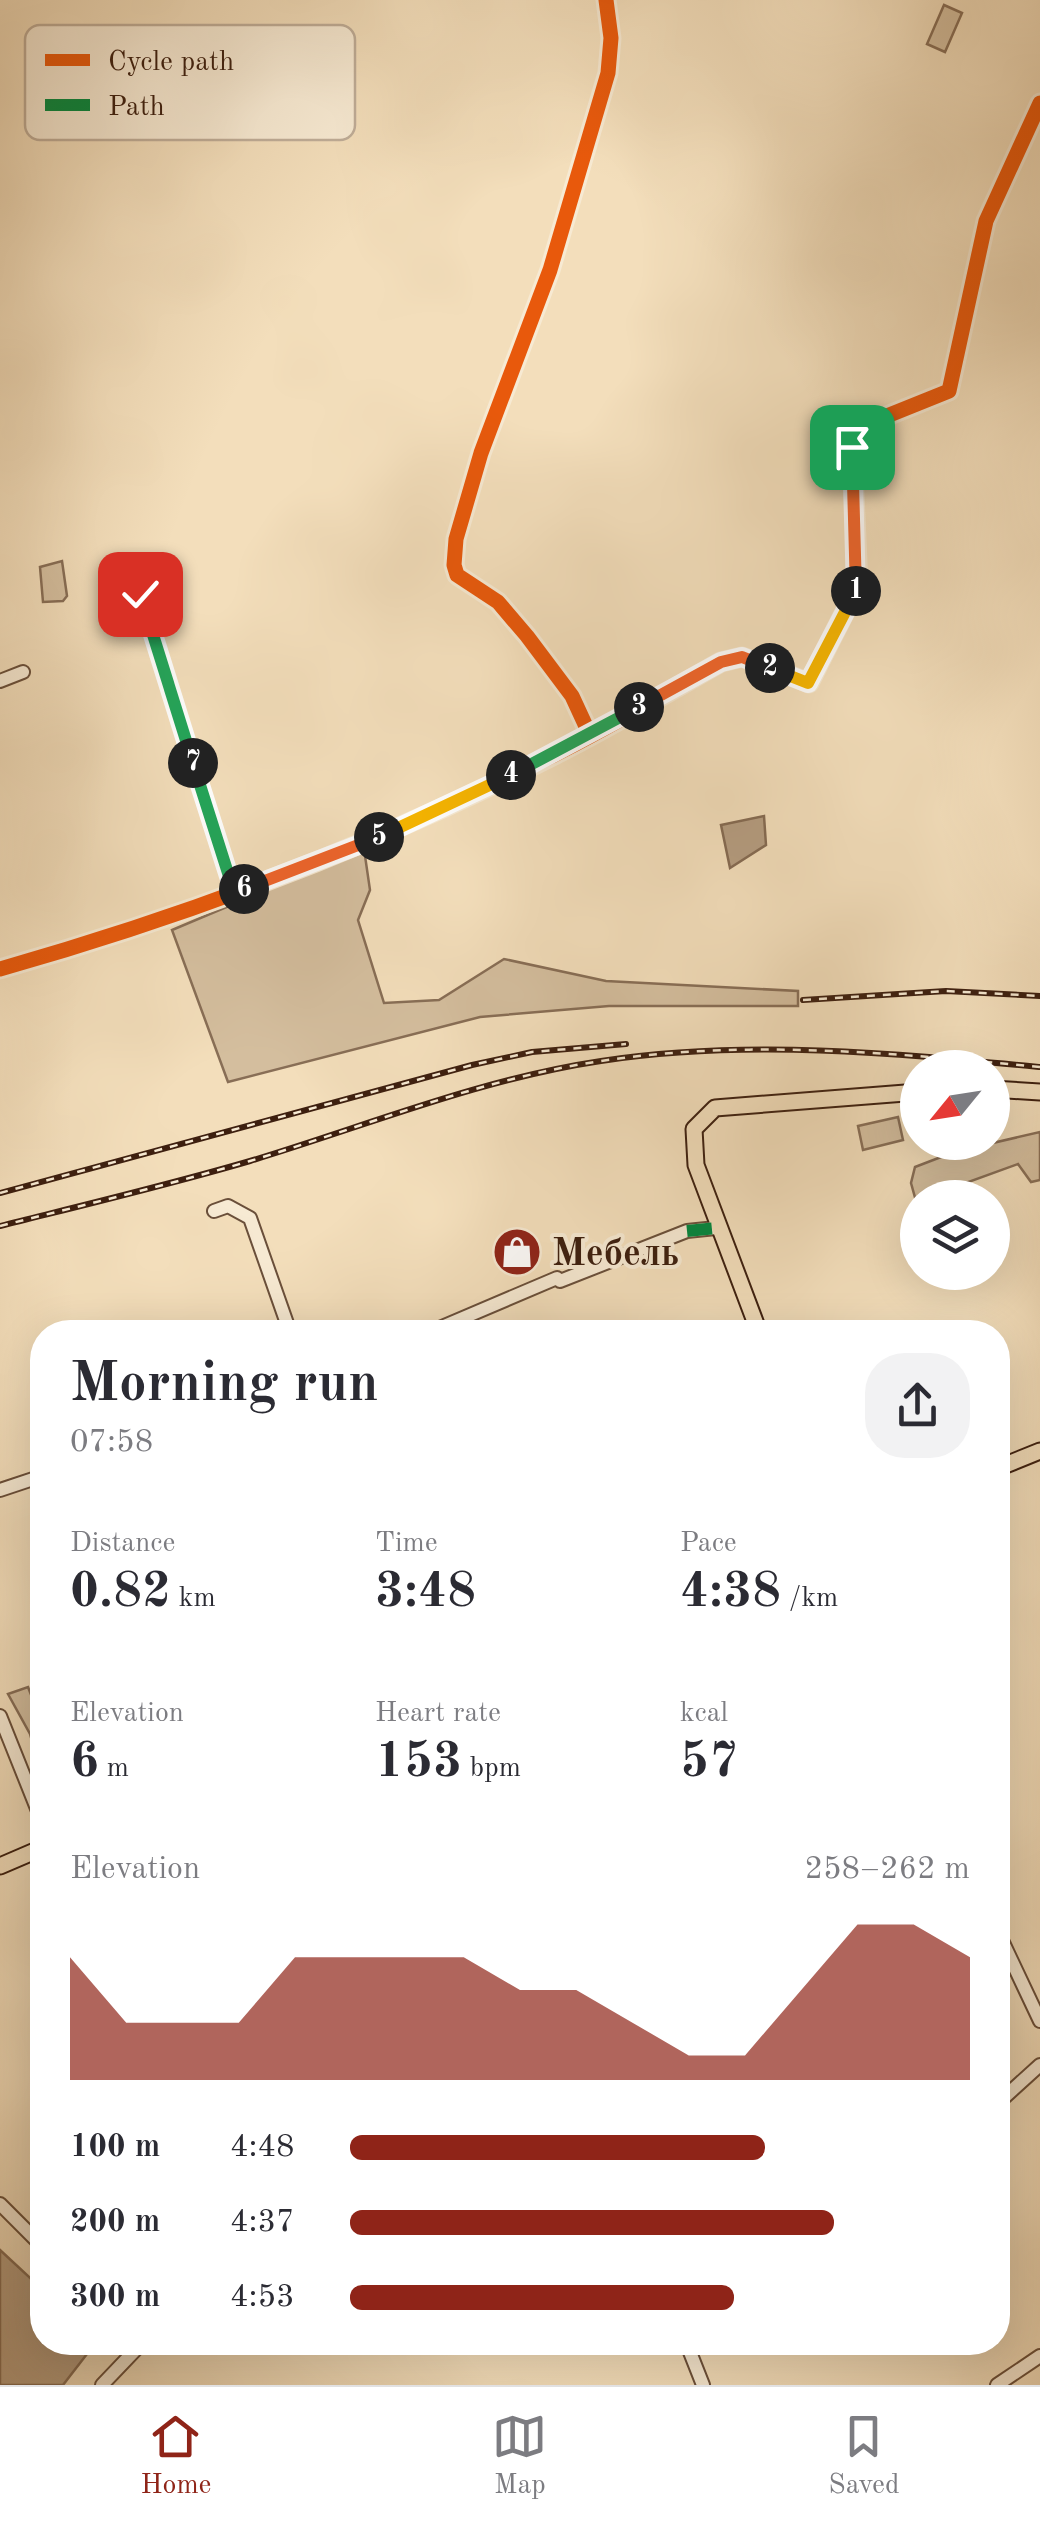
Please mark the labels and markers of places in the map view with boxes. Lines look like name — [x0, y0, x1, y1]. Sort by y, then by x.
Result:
pin — [810, 405, 895, 490]
pin — [98, 552, 183, 637]
pin: 1 — [831, 566, 881, 616]
pin: 2 — [745, 643, 795, 693]
pin: 3 — [614, 682, 664, 732]
pin: 7 — [168, 738, 218, 788]
pin: 4 — [486, 750, 536, 800]
pin: 5 — [354, 812, 404, 862]
pin: 6 — [219, 864, 269, 914]
shop icon: Мебель — [491, 1226, 543, 1278]
place label: Мебель — [552, 1236, 679, 1274]

